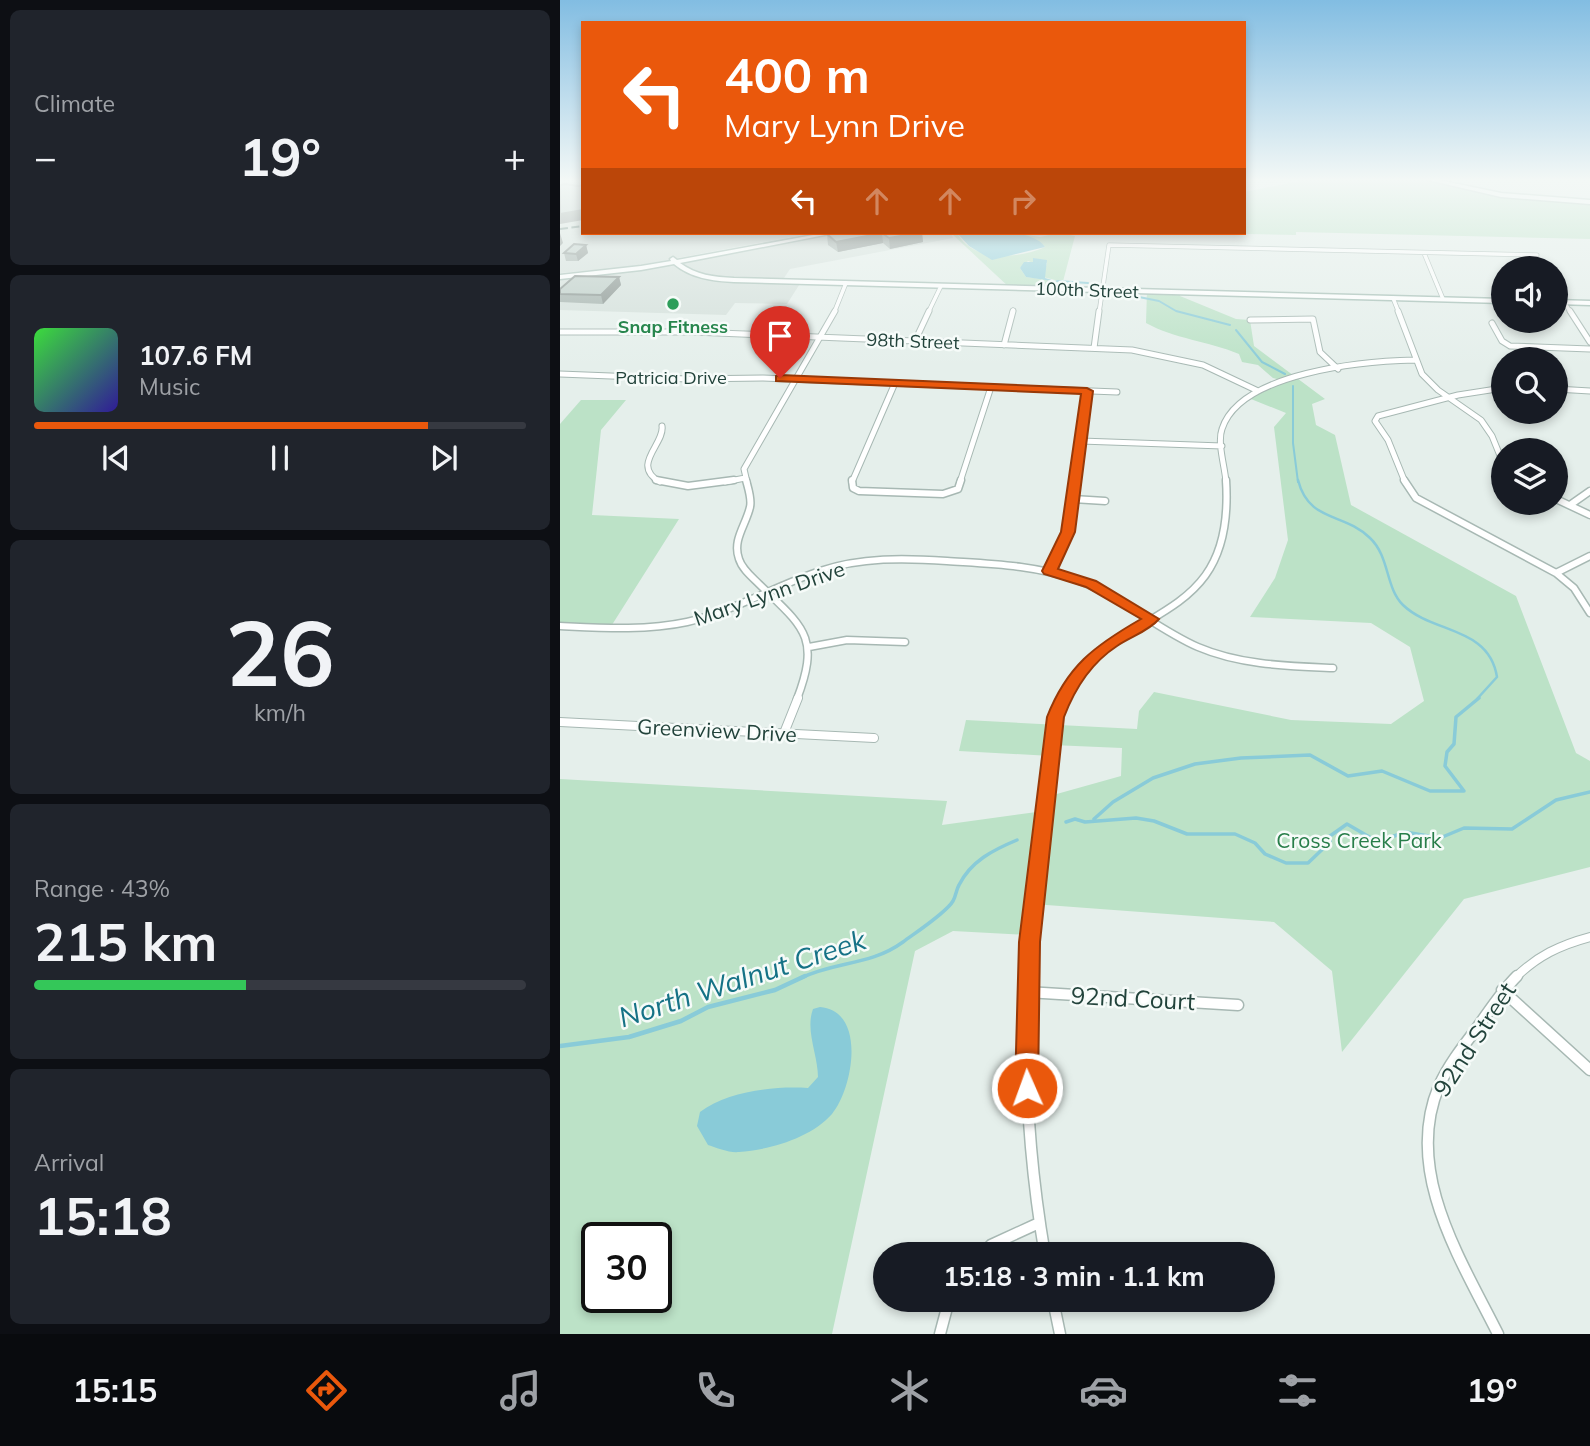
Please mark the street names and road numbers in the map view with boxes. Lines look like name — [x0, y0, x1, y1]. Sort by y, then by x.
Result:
street label: 100th Street — [1035, 277, 1139, 303]
street label: 98th Street — [866, 328, 960, 354]
street label: Patricia Drive — [615, 366, 727, 389]
street label: Mary Lynn Drive — [690, 555, 848, 631]
street label: Greenview Drive — [637, 713, 797, 747]
street label: 92nd Street — [1426, 976, 1522, 1102]
street label: 92nd Court — [1070, 980, 1196, 1016]

